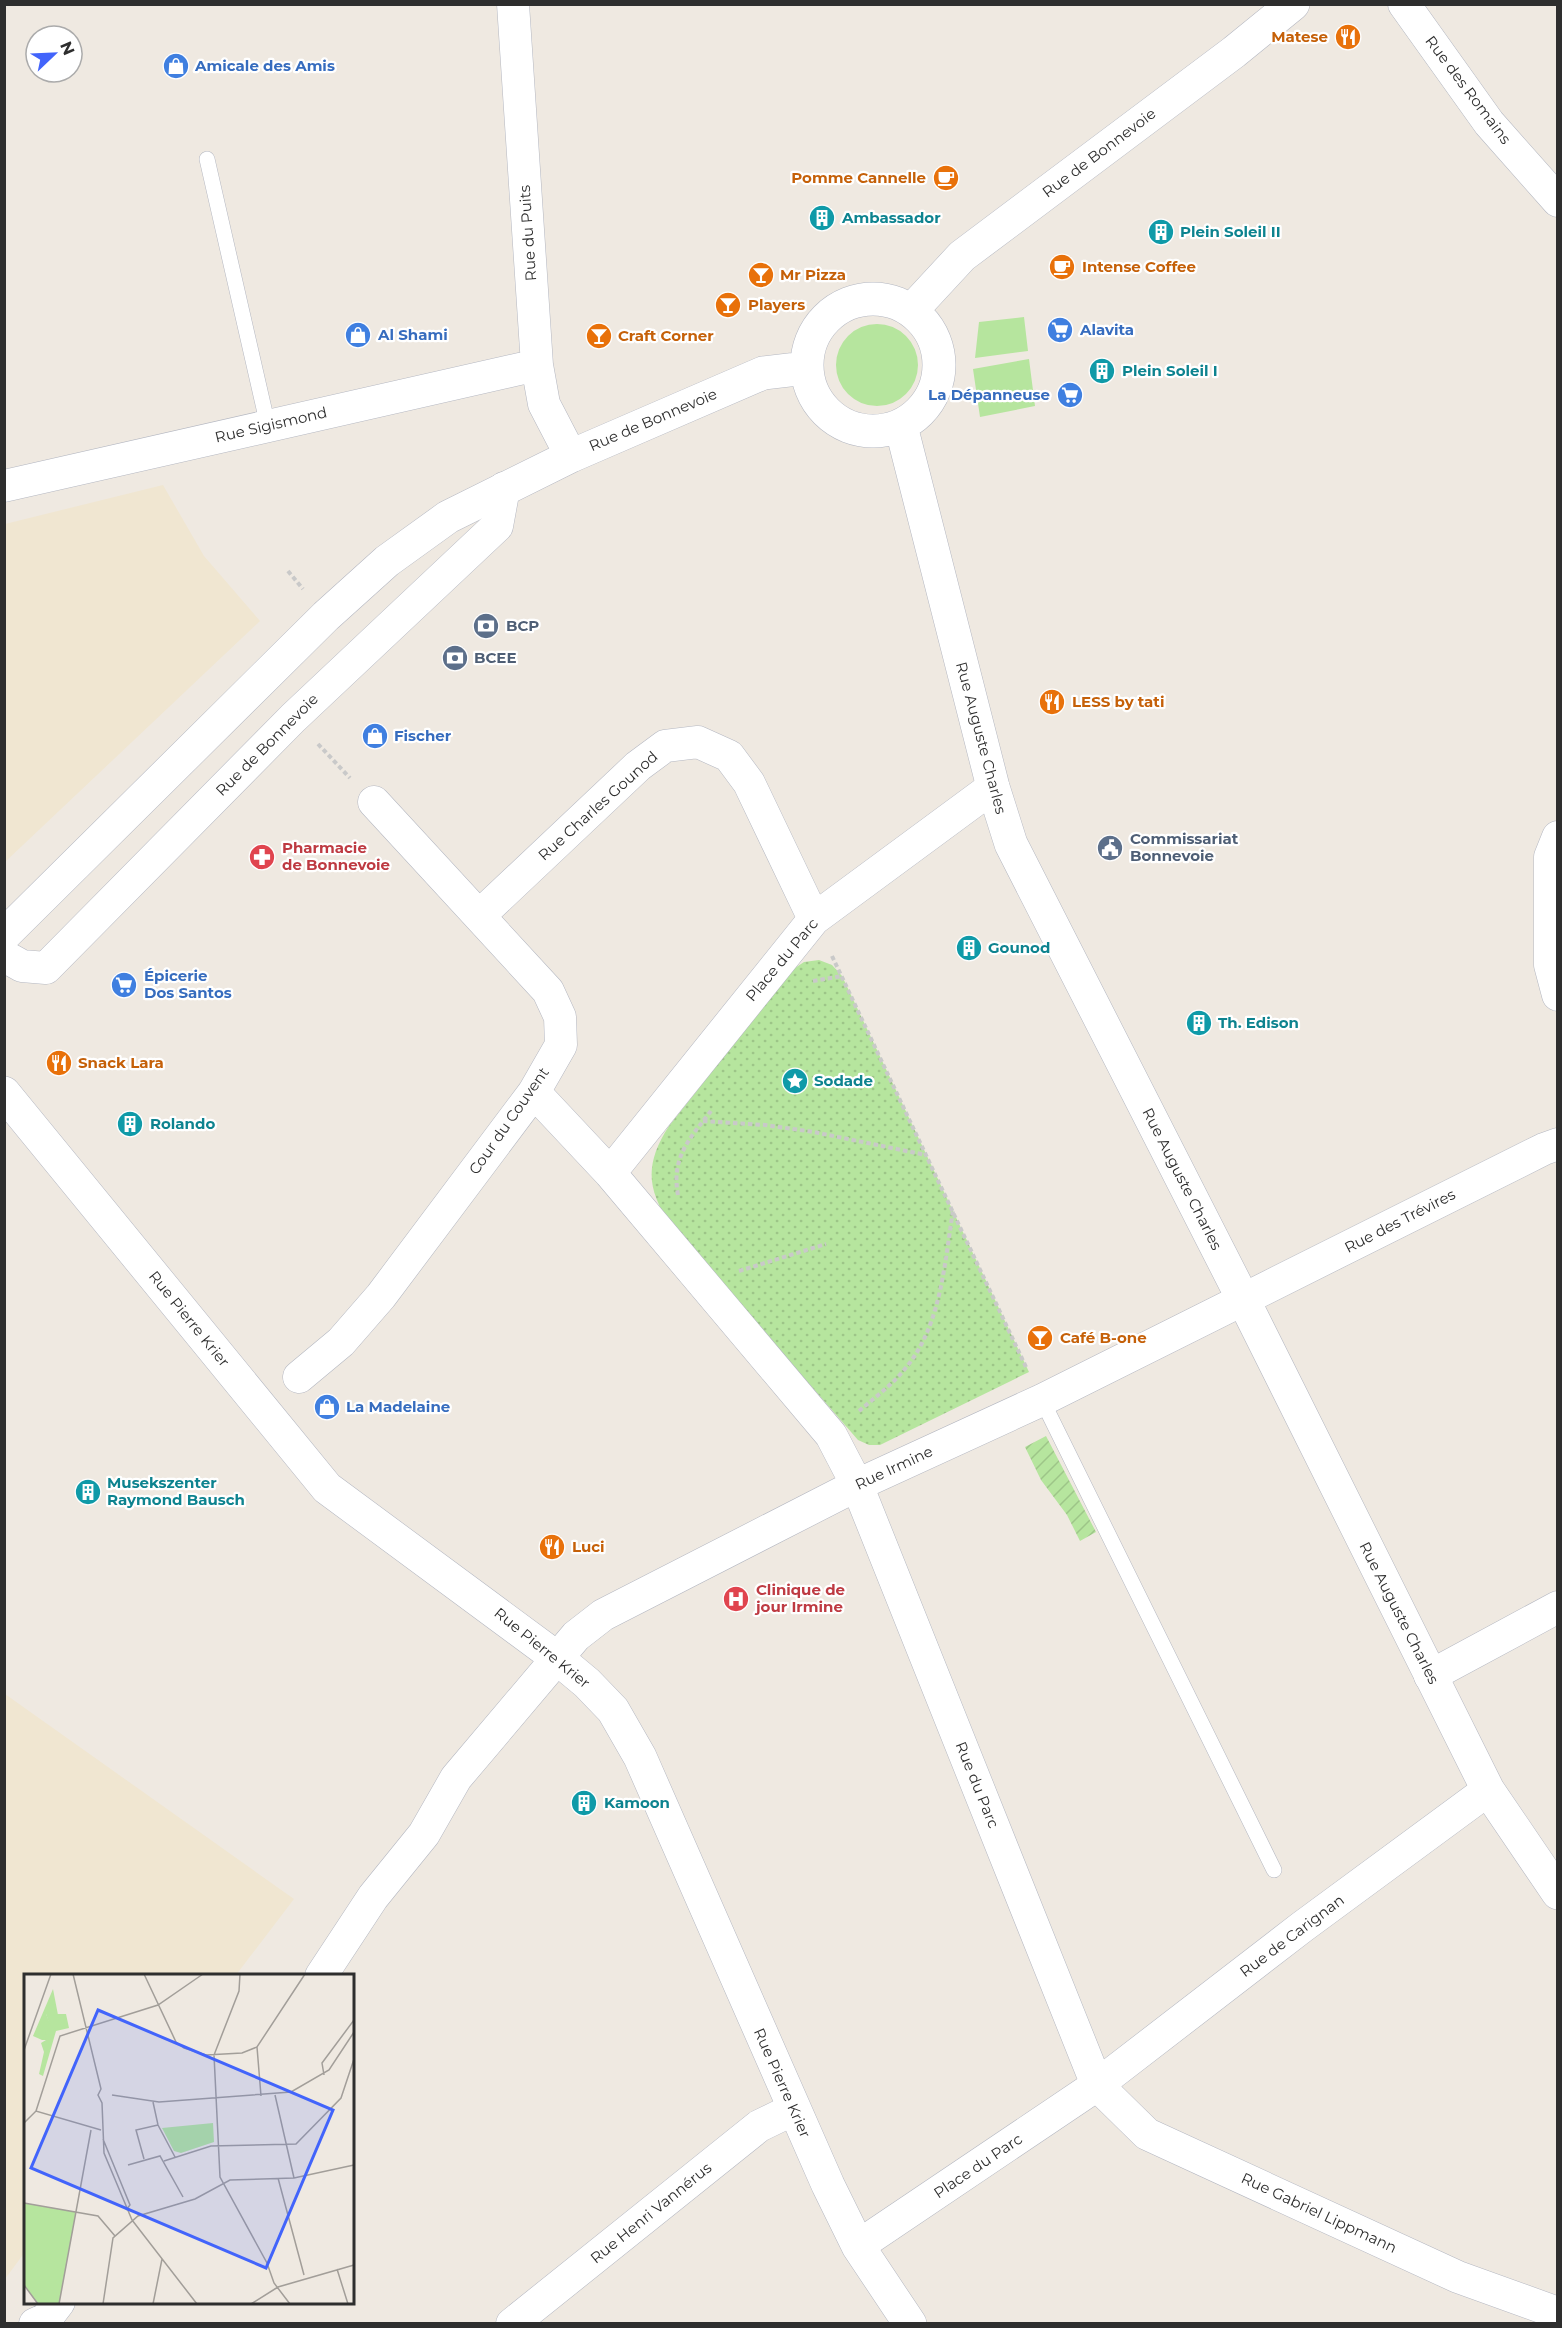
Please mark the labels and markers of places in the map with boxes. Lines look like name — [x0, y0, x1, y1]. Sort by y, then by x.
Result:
restaurant icon: Matese — [1333, 22, 1363, 52]
place label: Matese — [1271, 27, 1328, 46]
shop icon: Amicale des Amis — [161, 51, 191, 81]
place label: Amicale des Amis — [194, 56, 335, 75]
cafe icon: Pomme Cannelle — [931, 163, 961, 193]
place label: Pomme Cannelle — [791, 168, 926, 187]
building icon: Ambassador — [807, 203, 837, 233]
place label: Ambassador — [841, 208, 941, 227]
building icon: Plein Soleil II — [1146, 217, 1176, 247]
place label: Plein Soleil II — [1180, 222, 1281, 241]
cafe icon: Intense Coffee — [1047, 252, 1077, 282]
place label: Intense Coffee — [1082, 257, 1196, 276]
bar icon: Mr Pizza — [746, 260, 776, 290]
place label: Mr Pizza — [780, 265, 846, 284]
bar icon: Players — [713, 290, 743, 320]
place label: Players — [748, 295, 805, 314]
supermarket icon: Alavita — [1045, 315, 1075, 345]
shop icon: Al Shami — [343, 320, 373, 350]
place label: Alavita — [1079, 320, 1134, 339]
bar icon: Craft Corner — [584, 321, 614, 351]
place label: Al Shami — [377, 325, 448, 344]
place label: Craft Corner — [618, 326, 714, 345]
building icon: Plein Soleil I — [1087, 356, 1117, 386]
place label: Plein Soleil I — [1122, 361, 1218, 380]
supermarket icon: La Dépanneuse — [1055, 380, 1085, 410]
place label: La Dépanneuse — [928, 385, 1050, 404]
bank icon: BCP — [471, 611, 501, 641]
place label: BCP — [506, 616, 539, 635]
bank icon: BCEE — [440, 643, 470, 673]
place label: BCEE — [474, 648, 516, 667]
restaurant icon: LESS by tati — [1037, 687, 1067, 717]
place label: LESS by tati — [1072, 692, 1164, 711]
shop icon: Fischer — [360, 721, 390, 751]
place label: Fischer — [394, 726, 452, 745]
place label: Commissariat Bonnevoie — [1130, 829, 1239, 865]
public building icon: Commissariat Bonnevoie — [1095, 833, 1125, 863]
place label: Pharmacie de Bonnevoie — [282, 838, 390, 874]
pharmacy icon: Pharmacie de Bonnevoie — [247, 842, 277, 872]
building icon: Gounod — [954, 933, 984, 963]
place label: Gounod — [988, 938, 1050, 957]
place label: Épicerie Dos Santos — [144, 966, 232, 1002]
supermarket icon: Épicerie Dos Santos — [109, 970, 139, 1000]
building icon: Th. Edison — [1184, 1008, 1214, 1038]
place label: Th. Edison — [1218, 1013, 1299, 1032]
restaurant icon: Snack Lara — [44, 1048, 74, 1078]
place label: Snack Lara — [78, 1053, 164, 1072]
place icon: Sodade — [780, 1066, 810, 1096]
place label: Sodade — [814, 1071, 873, 1090]
building icon: Rolando — [115, 1109, 145, 1139]
place label: Rolando — [150, 1114, 215, 1133]
bar icon: Café B-one — [1025, 1323, 1055, 1353]
place label: Café B-one — [1060, 1328, 1147, 1347]
shop icon: La Madelaine — [312, 1392, 342, 1422]
place label: La Madelaine — [346, 1397, 450, 1416]
place label: Musekszenter Raymond Bausch — [107, 1473, 245, 1509]
building icon: Musekszenter Raymond Bausch — [73, 1477, 103, 1507]
restaurant icon: Luci — [537, 1532, 567, 1562]
place label: Luci — [572, 1537, 605, 1556]
place label: Clinique de jour Irmine — [754, 1580, 845, 1616]
hospital icon: Clinique de jour Irmine — [721, 1584, 751, 1614]
building icon: Kamoon — [569, 1788, 599, 1818]
place label: Kamoon — [604, 1793, 670, 1812]

